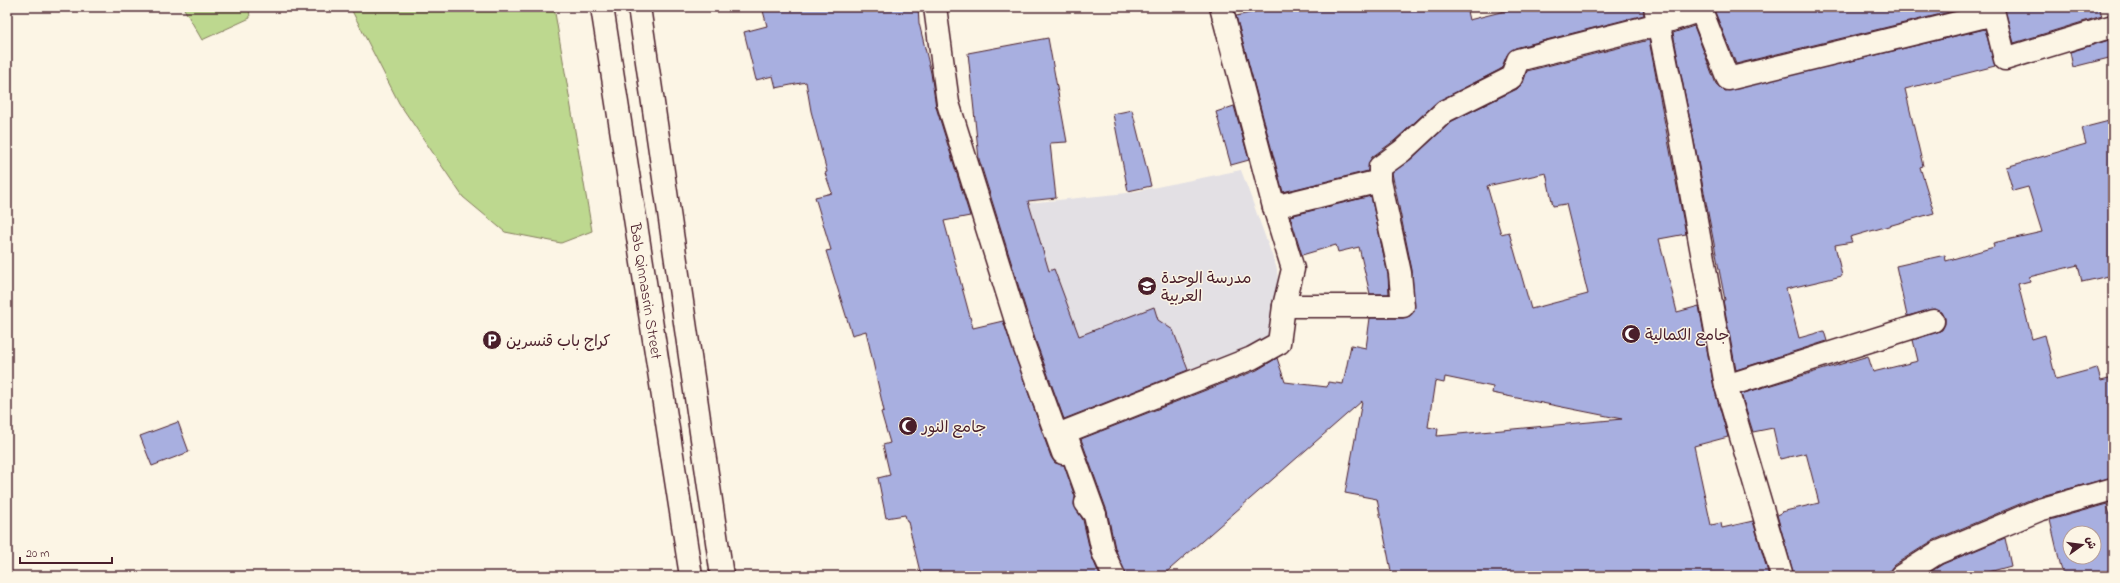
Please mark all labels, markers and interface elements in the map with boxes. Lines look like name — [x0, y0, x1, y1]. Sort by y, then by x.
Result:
street label: Bab Qinnasrin Street — [622, 220, 668, 362]
place label: مدرسة الوحدة العربية — [1161, 267, 1251, 309]
school or university icon: مدرسة الوحدة العربية — [1136, 275, 1158, 297]
mosque icon: جامع الكمالية — [1620, 323, 1642, 345]
place label: جامع الكمالية — [1645, 324, 1729, 348]
parking icon: كراج باب قنسرين — [481, 329, 503, 351]
place label: كراج باب قنسرين — [506, 330, 611, 354]
mosque icon: جامع النور — [897, 415, 919, 437]
place label: جامع النور — [920, 416, 986, 440]
north arrow — [2062, 525, 2102, 565]
text: ش — [2082, 535, 2100, 551]
scale bar — [20, 539, 112, 565]
text: 20 m — [26, 545, 49, 563]

